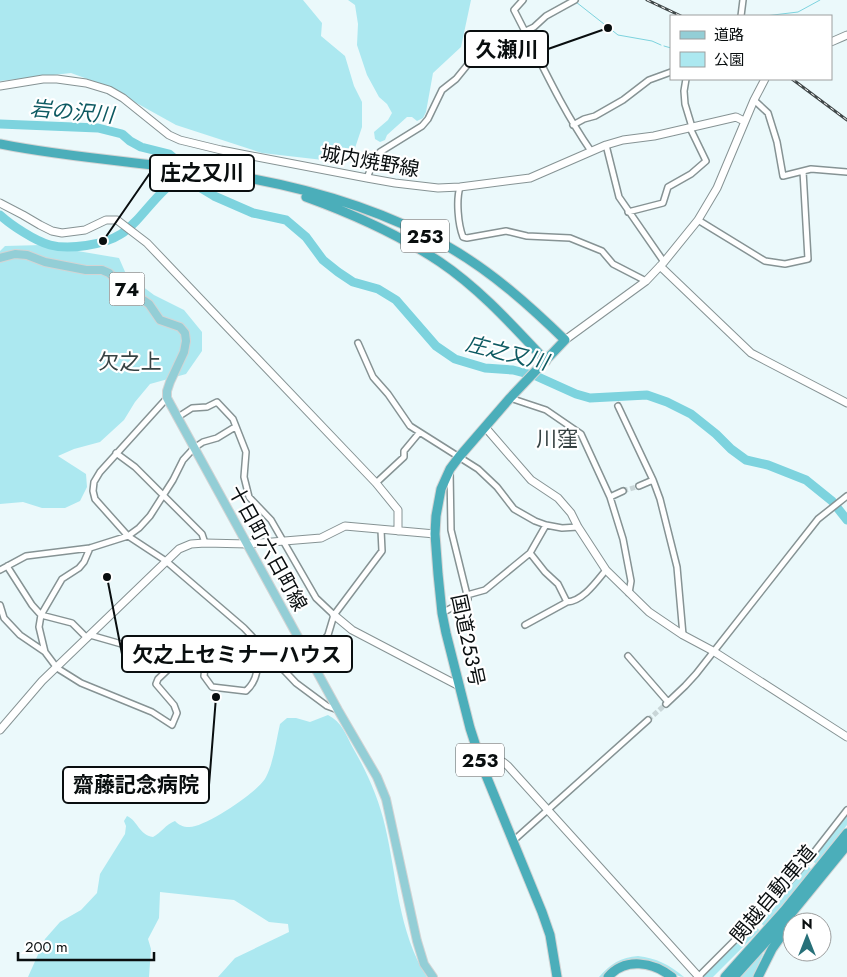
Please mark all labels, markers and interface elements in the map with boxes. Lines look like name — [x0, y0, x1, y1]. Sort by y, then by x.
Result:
legend — [670, 15, 832, 80]
text: 道路 — [714, 24, 744, 46]
callout: 久瀬川 — [465, 31, 548, 67]
text: 久瀬川 — [476, 35, 539, 65]
text: 公園 — [714, 49, 744, 71]
water label: 岩の沢川 — [29, 93, 117, 131]
street label: 城内焼野線 — [318, 139, 422, 184]
callout: 庄之又川 — [150, 155, 254, 191]
text: 庄之又川 — [160, 158, 244, 188]
road number: 253 — [401, 220, 449, 252]
road number: 74 — [110, 272, 144, 306]
water label: 庄之又川 — [463, 328, 553, 378]
district label: 欠之上 — [99, 347, 162, 377]
district label: 川窪 — [536, 424, 578, 454]
street label: 十日町六日町線 — [221, 480, 314, 616]
street label: 国道253号 — [444, 591, 491, 689]
callout: 欠之上セミナーハウス — [122, 636, 352, 672]
text: 欠之上セミナーハウス — [132, 640, 342, 670]
road number: 253 — [456, 744, 504, 776]
callout: 齋藤記念病院 — [63, 767, 209, 803]
text: 齋藤記念病院 — [73, 770, 199, 800]
street label: 関越自動車道 — [724, 839, 823, 950]
north arrow — [782, 912, 832, 962]
text: N — [801, 914, 813, 934]
scale bar — [18, 930, 154, 962]
text: 200 m — [25, 936, 68, 958]

